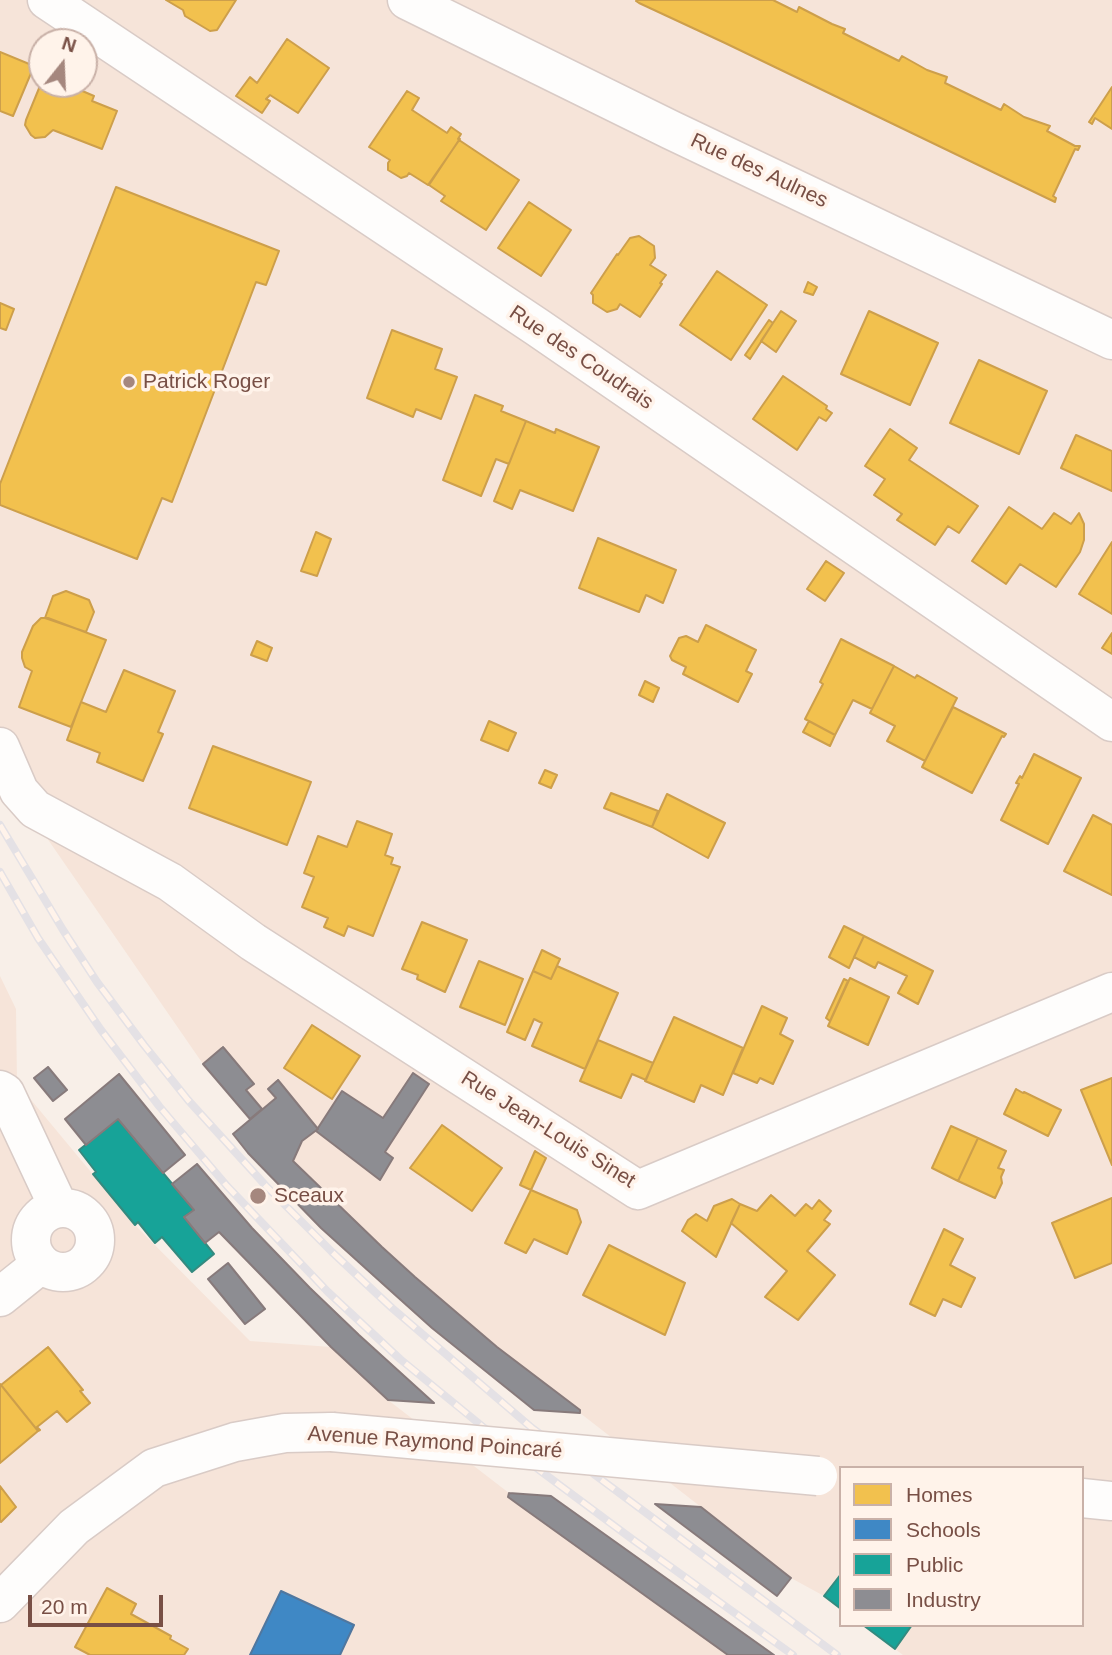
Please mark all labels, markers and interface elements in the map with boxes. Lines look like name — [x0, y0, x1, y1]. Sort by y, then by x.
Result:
north arrow — [28, 28, 98, 98]
text: N — [59, 32, 79, 57]
street label: Rue des Aulnes — [686, 128, 832, 214]
street label: Rue des Coudrais — [504, 301, 658, 415]
place label: Patrick Roger — [143, 369, 270, 395]
marker: Patrick Roger — [121, 374, 137, 390]
street label: Rue Jean-Louis Sinet — [456, 1066, 640, 1194]
place label: Sceaux — [274, 1183, 344, 1209]
marker: Sceaux — [248, 1186, 268, 1206]
street label: Avenue Raymond Poincaré — [307, 1422, 563, 1464]
legend — [839, 1466, 1084, 1627]
text: Homes — [906, 1483, 973, 1506]
text: Schools — [906, 1518, 981, 1541]
text: Public — [906, 1553, 963, 1576]
scale bar — [32, 1582, 166, 1626]
text: Industry — [906, 1588, 981, 1611]
text: 20 m — [41, 1595, 88, 1618]

